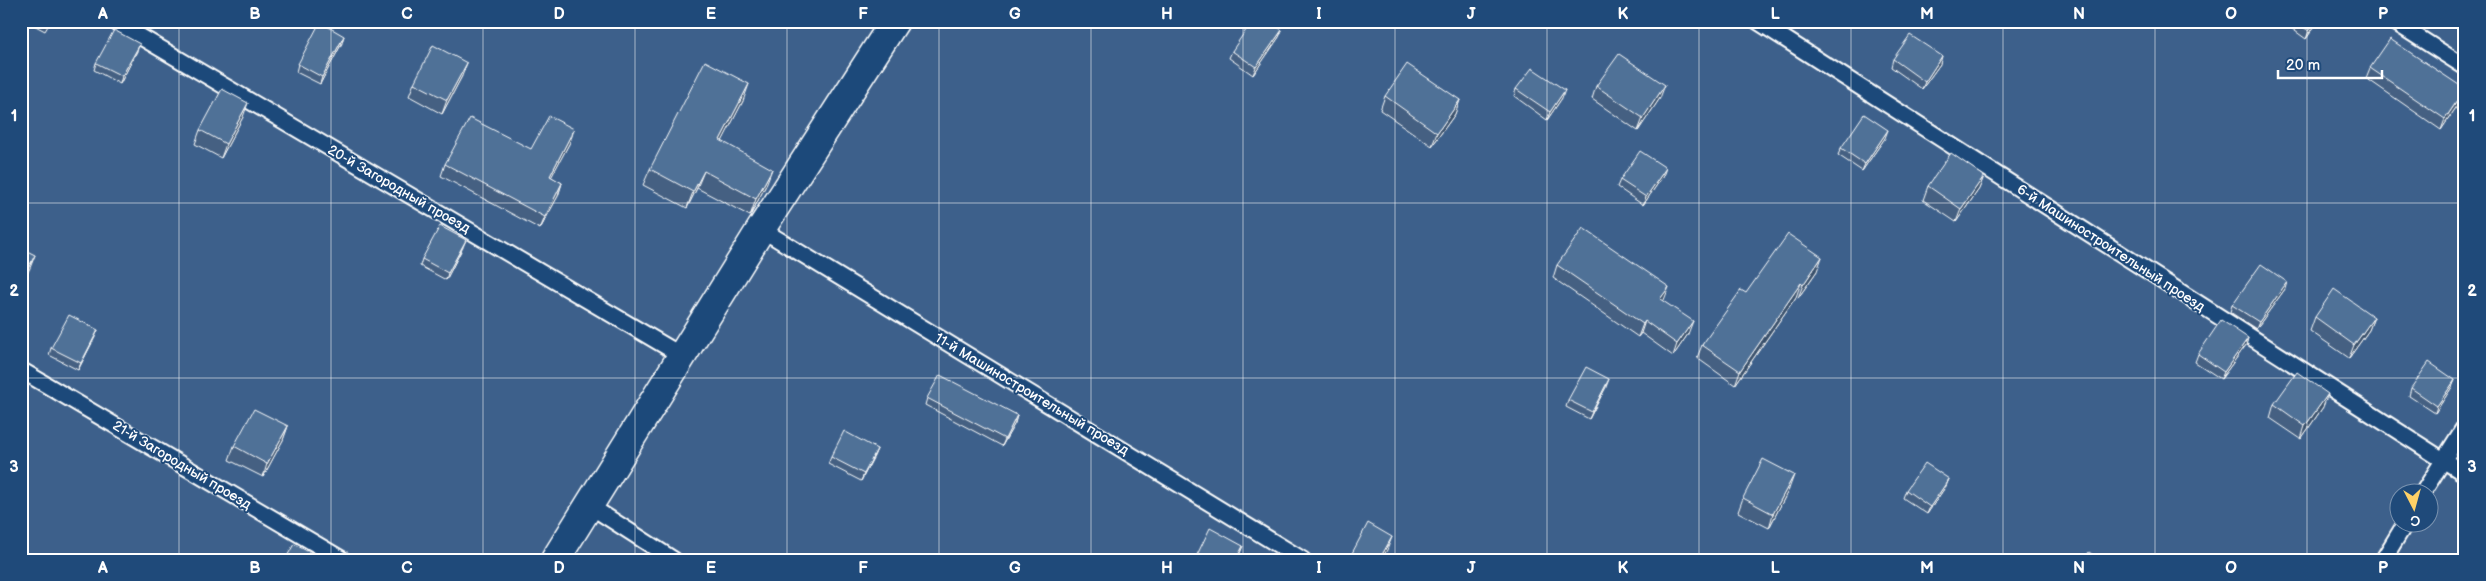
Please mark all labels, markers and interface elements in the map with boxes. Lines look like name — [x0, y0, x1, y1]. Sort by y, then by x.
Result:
text: A — [97, 5, 108, 24]
text: B — [249, 5, 261, 24]
text: C — [401, 5, 413, 24]
text: D — [553, 5, 565, 24]
text: E — [706, 5, 716, 24]
text: F — [858, 5, 868, 24]
text: G — [1009, 5, 1021, 24]
text: H — [1161, 5, 1173, 24]
text: I — [1316, 5, 1322, 24]
text: J — [1467, 5, 1476, 24]
text: K — [1618, 5, 1629, 24]
text: L — [1770, 5, 1780, 24]
text: M — [1920, 5, 1934, 24]
text: N — [2073, 5, 2085, 24]
text: O — [2225, 5, 2237, 24]
text: P — [2378, 5, 2388, 24]
scale bar — [2278, 48, 2382, 80]
text: 20 m — [2286, 56, 2320, 75]
text: 1 — [11, 107, 17, 126]
text: 1 — [2469, 107, 2475, 126]
street label: 20-й Загородный проезд — [325, 141, 474, 237]
street label: 6-й Машиностроительный проезд — [2014, 181, 2209, 316]
text: 2 — [9, 282, 19, 301]
text: 2 — [2467, 282, 2477, 301]
street label: 11-й Машиностроительный проезд — [932, 329, 1132, 459]
street label: 21-й Загородный проезд — [110, 417, 255, 513]
text: 3 — [9, 458, 19, 477]
text: 3 — [2467, 458, 2477, 477]
north arrow — [2388, 484, 2438, 534]
text: С — [2409, 511, 2421, 529]
text: A — [97, 559, 108, 578]
text: B — [249, 559, 261, 578]
text: C — [401, 559, 413, 578]
text: D — [553, 559, 565, 578]
text: E — [706, 559, 716, 578]
text: F — [858, 559, 868, 578]
text: G — [1009, 559, 1021, 578]
text: H — [1161, 559, 1173, 578]
text: I — [1316, 559, 1322, 578]
text: J — [1467, 559, 1476, 578]
text: K — [1618, 559, 1629, 578]
text: L — [1770, 559, 1780, 578]
text: M — [1920, 559, 1934, 578]
text: N — [2073, 559, 2085, 578]
text: O — [2225, 559, 2237, 578]
text: P — [2378, 559, 2388, 578]

